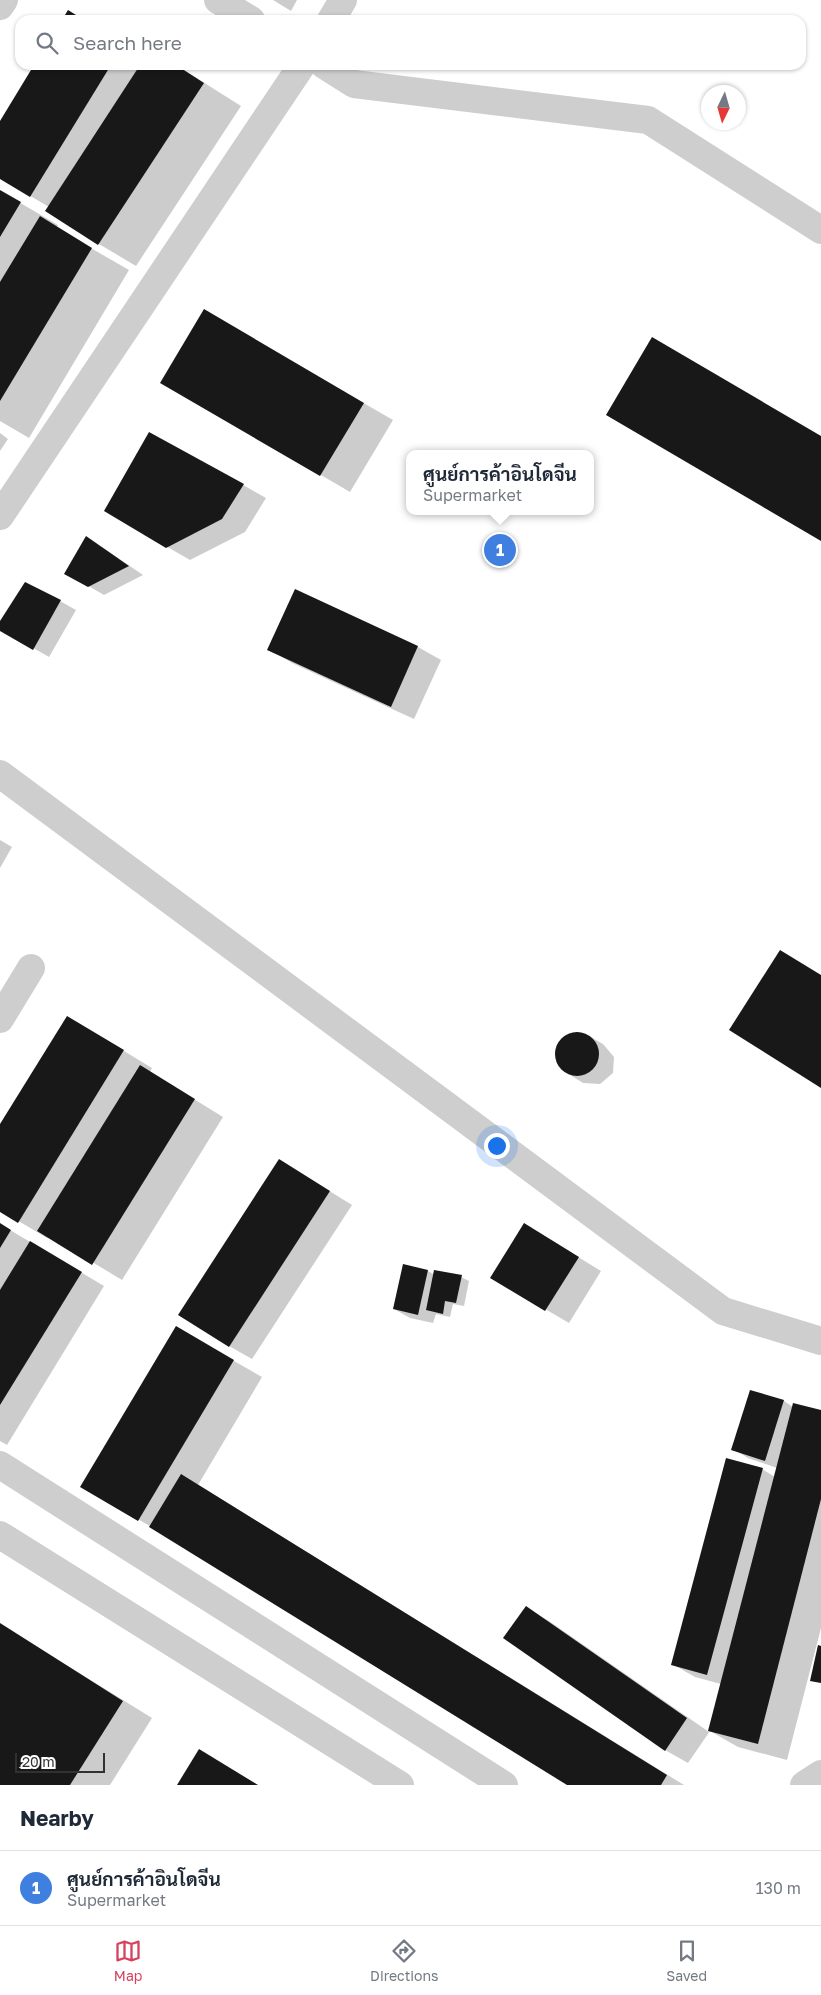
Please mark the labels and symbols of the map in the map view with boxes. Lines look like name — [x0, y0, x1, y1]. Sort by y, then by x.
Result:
north arrow — [701, 85, 746, 130]
pin: 1 — [484, 531, 516, 569]
your location — [484, 1133, 510, 1159]
scale bar — [15, 1750, 105, 1773]

